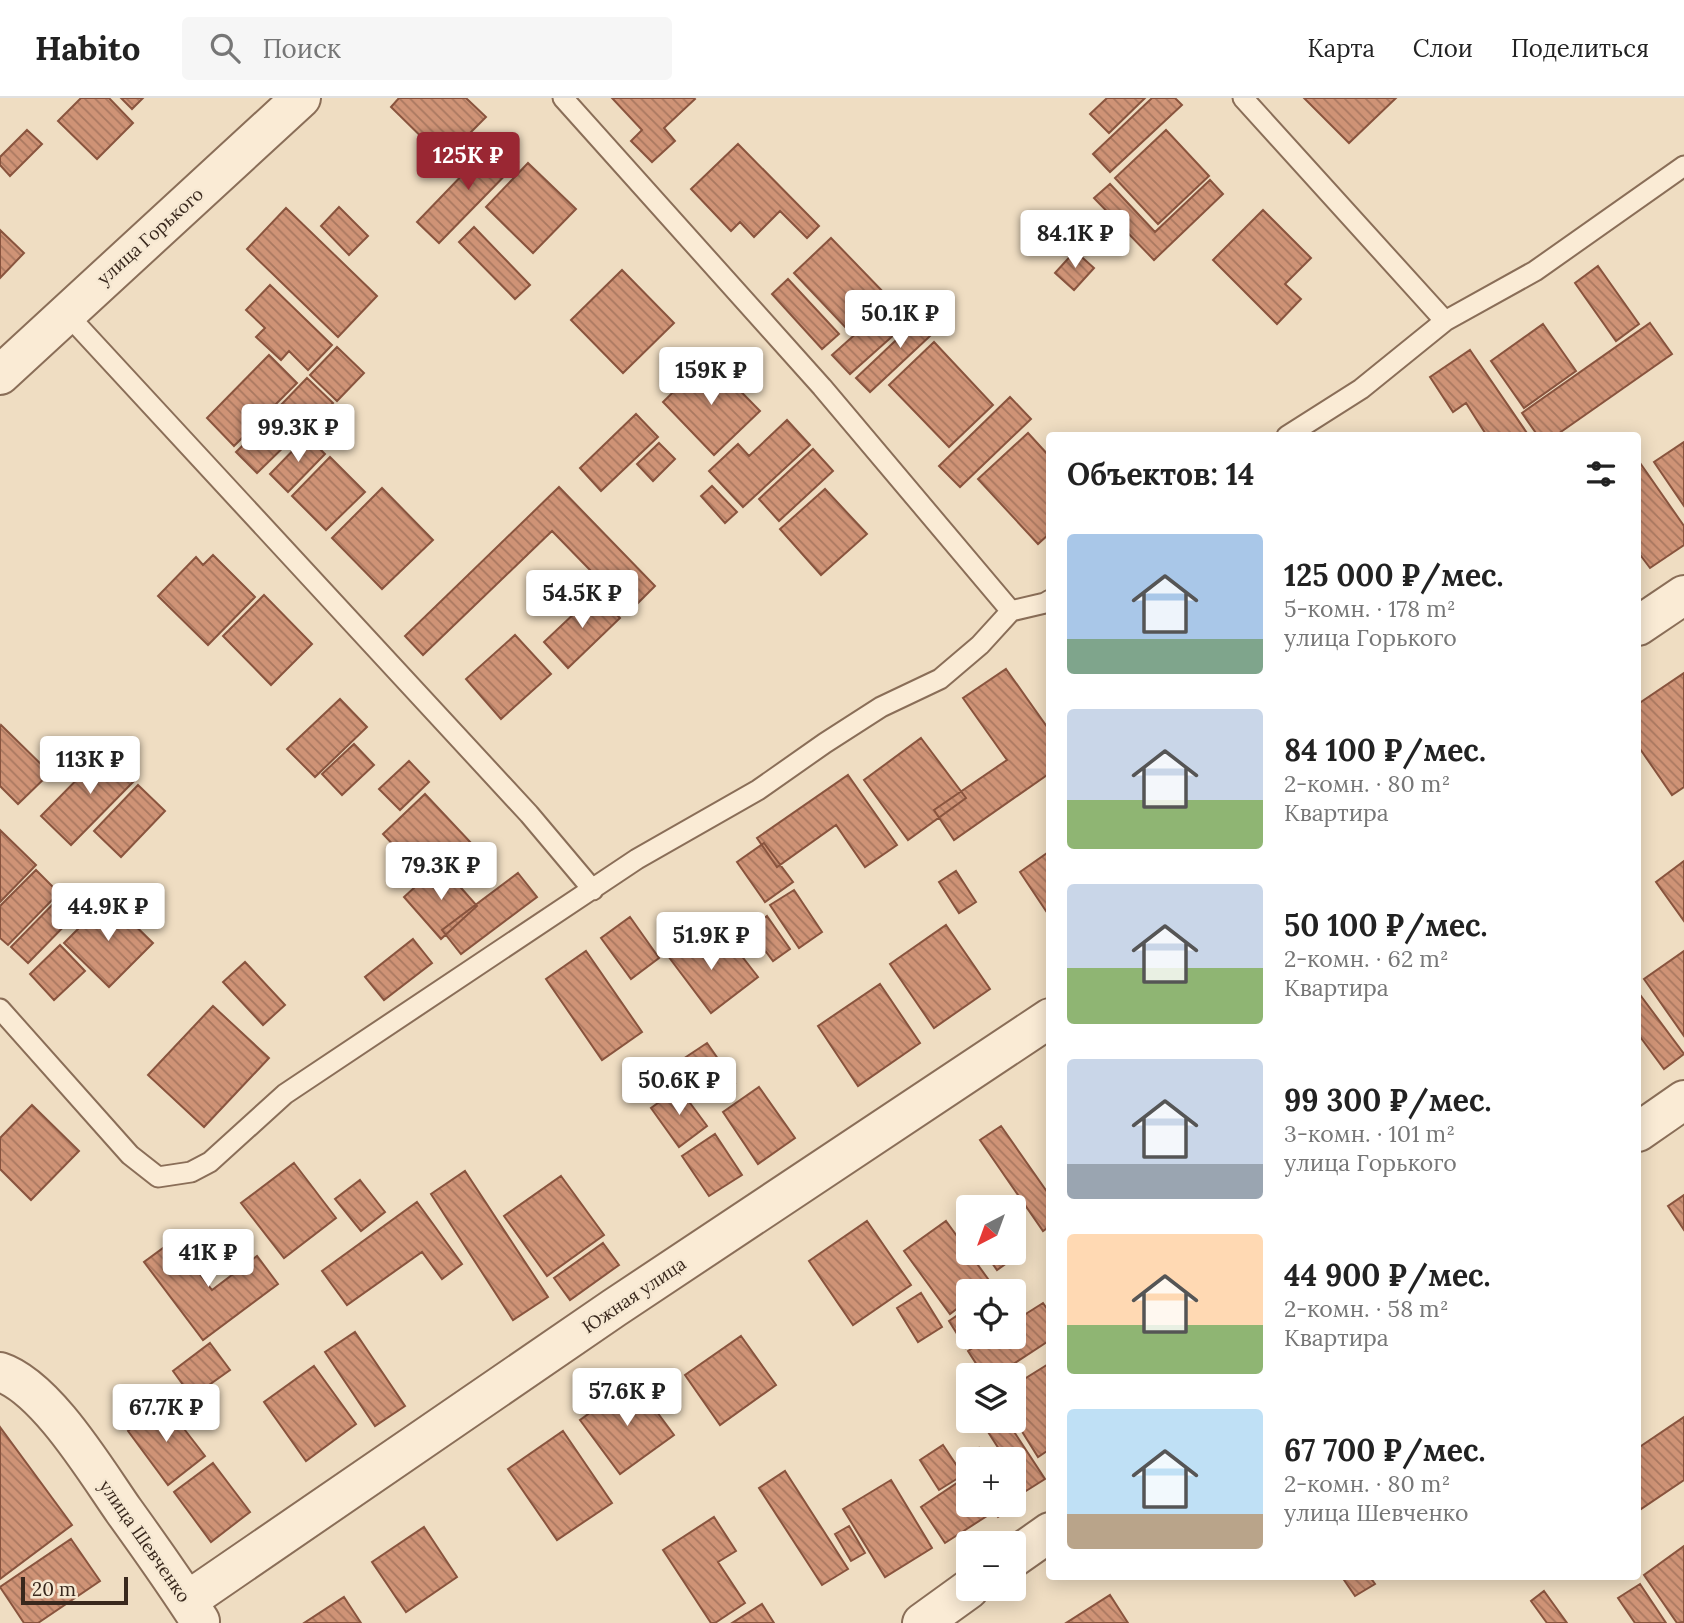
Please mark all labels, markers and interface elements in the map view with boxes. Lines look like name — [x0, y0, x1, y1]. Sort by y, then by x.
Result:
search box — [182, 17, 672, 80]
text: Habito — [35, 27, 140, 69]
icon: search — [206, 29, 244, 67]
text: Поиск — [262, 32, 341, 65]
text: Карта — [1307, 33, 1375, 64]
text: Слои — [1413, 33, 1473, 64]
text: Поделиться — [1511, 33, 1649, 64]
pin: 125K ₽ — [411, 132, 525, 192]
text: 125K ₽ — [433, 140, 503, 169]
street label: улица Горького — [92, 182, 208, 290]
pin: 84.1K ₽ — [1010, 211, 1140, 270]
text: 84.1K ₽ — [1036, 218, 1114, 247]
pin: 50.1K ₽ — [835, 290, 965, 350]
text: 50.1K ₽ — [861, 298, 939, 327]
pin: 159K ₽ — [654, 348, 768, 407]
text: 159K ₽ — [675, 355, 747, 384]
pin: 99.3K ₽ — [233, 404, 363, 464]
text: 99.3K ₽ — [257, 412, 339, 441]
text: Объектов: 14 — [1067, 455, 1254, 493]
icon: filters — [1582, 455, 1620, 493]
text: 125 000 ₽/мес. — [1284, 556, 1504, 594]
icon: home — [1123, 562, 1207, 646]
pin: 54.5K ₽ — [517, 570, 647, 630]
text: 54.5K ₽ — [542, 578, 622, 607]
text: 5-комн. · 178 m² — [1284, 594, 1456, 623]
text: улица Горького — [1284, 623, 1457, 652]
text: 84 100 ₽/мес. — [1284, 731, 1486, 769]
pin: 113K ₽ — [33, 736, 147, 796]
icon: home — [1123, 737, 1207, 821]
text: 113K ₽ — [56, 744, 124, 773]
text: 2-комн. · 80 m² — [1284, 769, 1450, 798]
text: Квартира — [1284, 798, 1389, 827]
pin: 79.3K ₽ — [376, 842, 506, 902]
text: 79.3K ₽ — [402, 850, 480, 879]
pin: 44.9K ₽ — [43, 884, 173, 943]
text: 44.9K ₽ — [68, 891, 148, 920]
text: 50 100 ₽/мес. — [1284, 906, 1488, 944]
pin: 51.9K ₽ — [646, 912, 776, 972]
icon: home — [1123, 912, 1207, 996]
text: 51.9K ₽ — [672, 920, 750, 949]
text: 2-комн. · 62 m² — [1284, 944, 1449, 973]
text: Квартира — [1284, 973, 1389, 1002]
pin: 50.6K ₽ — [614, 1058, 744, 1117]
text: 50.6K ₽ — [638, 1065, 720, 1094]
text: 99 300 ₽/мес. — [1284, 1081, 1492, 1119]
icon: home — [1123, 1087, 1207, 1171]
text: 3-комн. · 101 m² — [1284, 1119, 1455, 1148]
text: улица Горького — [1284, 1148, 1457, 1177]
north arrow — [956, 1195, 1026, 1265]
map controls — [956, 1195, 1026, 1601]
pin: 41K ₽ — [159, 1230, 257, 1289]
text: 41K ₽ — [179, 1237, 237, 1266]
street label: Южная улица — [578, 1252, 690, 1338]
text: 44 900 ₽/мес. — [1284, 1256, 1491, 1294]
icon: home — [1123, 1262, 1207, 1346]
button: locate — [956, 1279, 1026, 1349]
text: 2-комн. · 58 m² — [1284, 1294, 1449, 1323]
text: Квартира — [1284, 1323, 1389, 1352]
button: layers — [956, 1363, 1026, 1433]
pin: 57.6K ₽ — [562, 1368, 692, 1428]
text: 57.6K ₽ — [588, 1376, 666, 1405]
pin: 67.7K ₽ — [101, 1384, 231, 1444]
text: 67.7K ₽ — [129, 1392, 203, 1421]
text: 67 700 ₽/мес. — [1284, 1431, 1486, 1469]
icon: home — [1123, 1437, 1207, 1521]
button: + — [956, 1447, 1026, 1517]
text: 2-комн. · 80 m² — [1284, 1469, 1450, 1498]
street label: улица Шевченко — [94, 1475, 196, 1607]
text: улица Шевченко — [1284, 1498, 1469, 1527]
button: − — [956, 1531, 1026, 1601]
scale bar — [21, 1574, 128, 1606]
text: 20 m — [32, 1577, 76, 1601]

